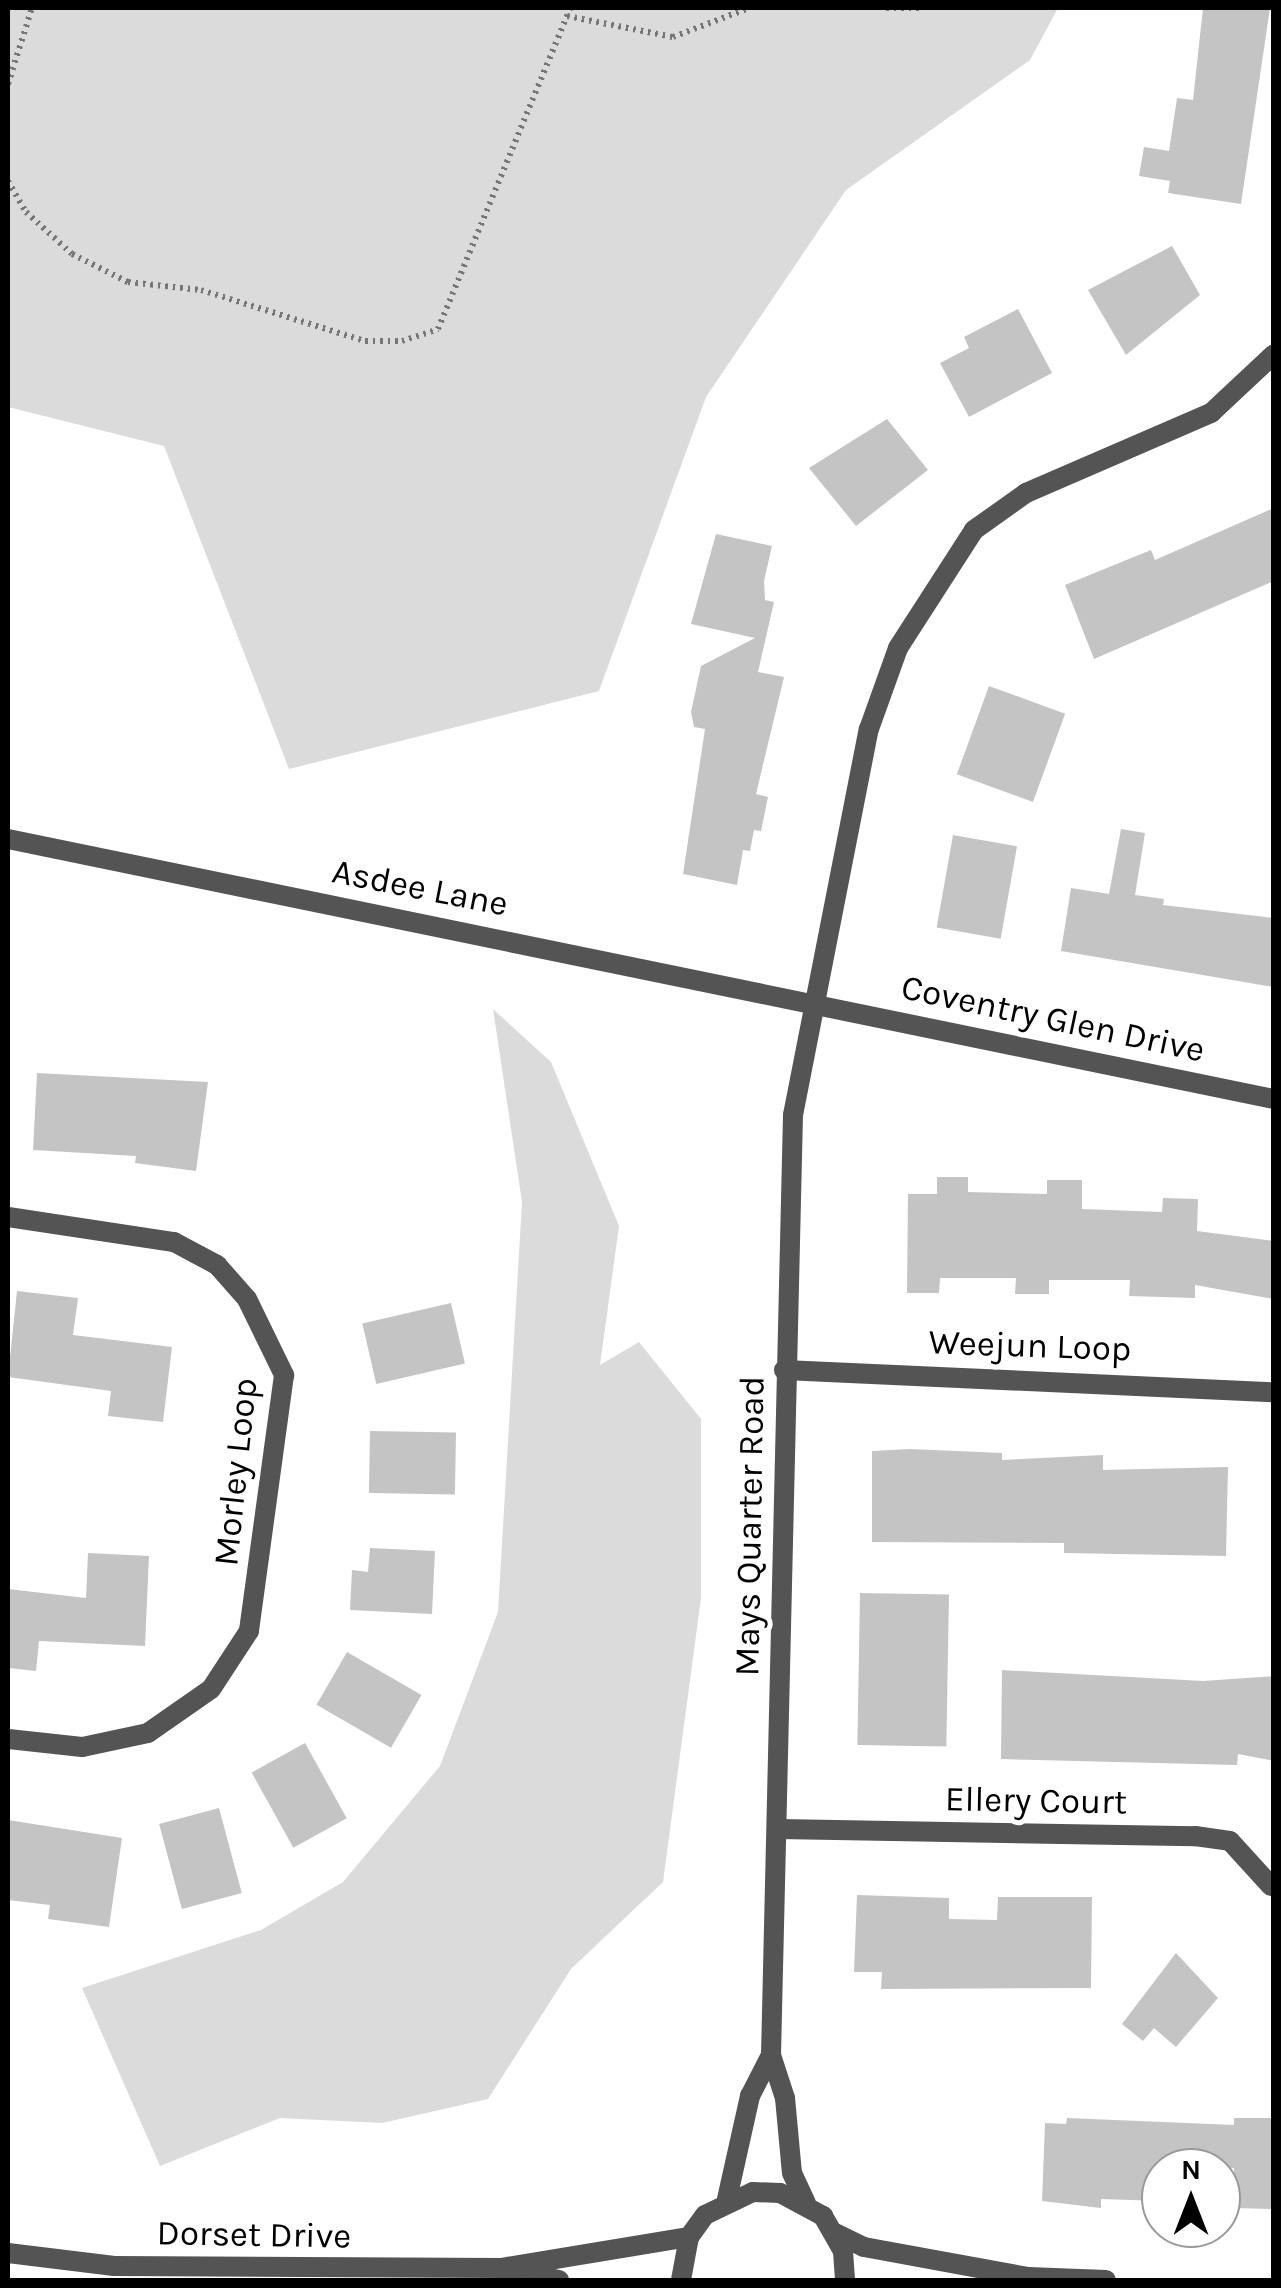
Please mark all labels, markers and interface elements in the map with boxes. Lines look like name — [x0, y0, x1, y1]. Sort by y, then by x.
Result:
street label: Asdee Lane — [329, 850, 511, 926]
street label: Coventry Glen Drive — [897, 966, 1209, 1072]
street label: Weejun Loop — [928, 1321, 1132, 1371]
street label: Mays Quarter Road — [726, 1375, 774, 1677]
street label: Morley Loop — [205, 1376, 267, 1568]
street label: Ellery Court — [945, 1778, 1127, 1824]
north arrow — [1141, 2148, 1241, 2248]
text: N — [1181, 2153, 1201, 2186]
street label: Dorset Drive — [156, 2212, 352, 2258]

